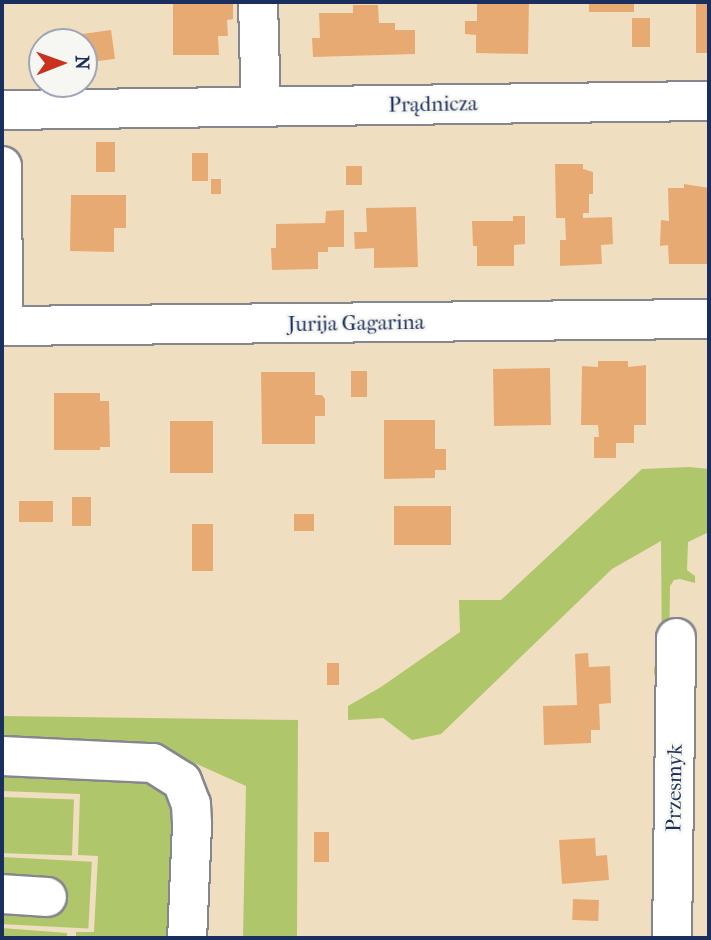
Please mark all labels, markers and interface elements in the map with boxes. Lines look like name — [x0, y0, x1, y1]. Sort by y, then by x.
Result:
north arrow — [28, 28, 98, 98]
text: N — [71, 55, 93, 70]
street label: Prądnicza — [388, 91, 478, 117]
street label: Jurija Gagarina — [287, 309, 425, 337]
street label: Przesmyk — [661, 744, 687, 832]

